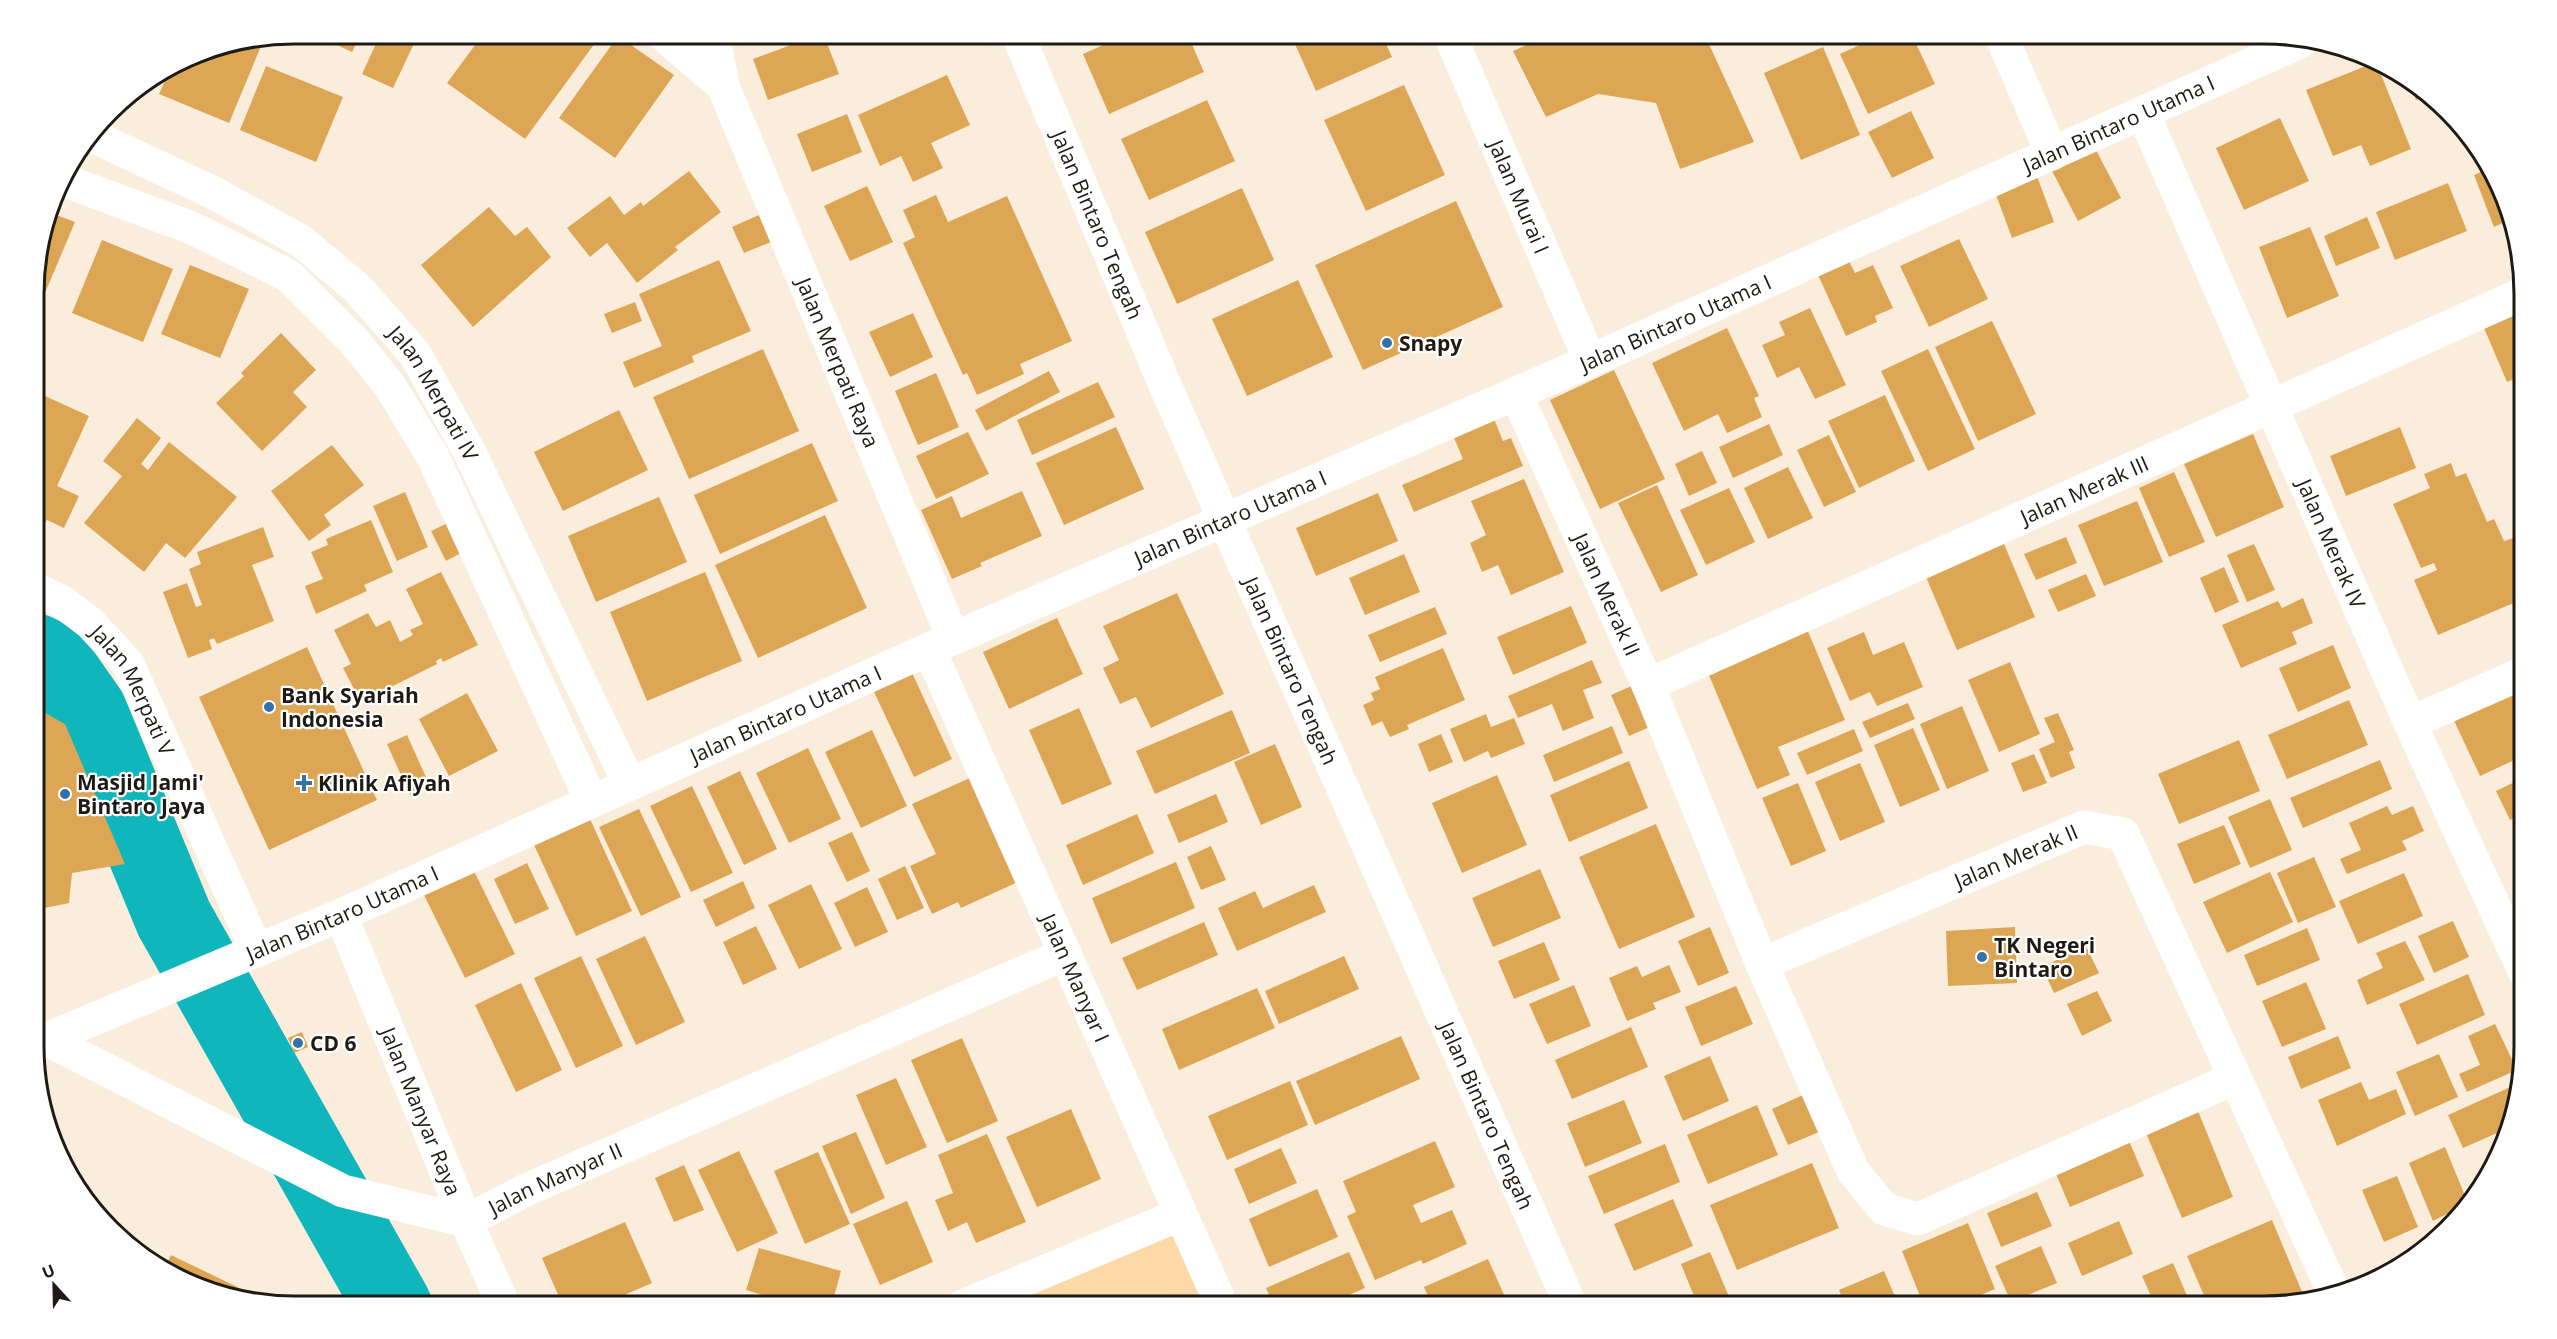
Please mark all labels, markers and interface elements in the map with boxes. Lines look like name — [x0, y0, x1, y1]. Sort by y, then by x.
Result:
street label: Jalan Bintaro Utama I — [2017, 68, 2219, 180]
street label: Jalan Bintaro Tengah — [1045, 124, 1150, 324]
street label: Jalan Murai I — [1482, 133, 1556, 258]
street label: Jalan Bintaro Utama I — [1573, 267, 1776, 379]
street label: Jalan Merpati Raya — [790, 271, 886, 452]
street label: Jalan Merpati IV — [381, 318, 486, 465]
place label: Snapy — [1399, 329, 1462, 357]
marker: Snapy — [1380, 336, 1394, 350]
street label: Jalan Merak III — [2014, 449, 2153, 532]
street label: Jalan Bintaro Utama I — [1128, 464, 1331, 573]
street label: Jalan Merak IV — [2290, 473, 2372, 613]
street label: Jalan Merak II — [1566, 527, 1647, 660]
street label: Jalan Bintaro Tengah — [1236, 570, 1345, 769]
street label: Jalan Merpati V — [83, 617, 181, 760]
street label: Jalan Bintaro Utama I — [684, 658, 886, 770]
place label: Bank Syariah Indonesia — [281, 681, 419, 733]
marker: Bank Syariah Indonesia — [262, 700, 276, 714]
place label: Masjid Jami' Bintaro Jaya — [77, 768, 205, 820]
place label: Klinik Afiyah — [318, 769, 451, 797]
marker: Klinik Afiyah — [295, 774, 313, 792]
marker: Masjid Jami' Bintaro Jaya — [58, 787, 72, 801]
street label: Jalan Merak II — [1948, 817, 2082, 895]
street label: Jalan Bintaro Utama I — [240, 859, 443, 968]
street label: Jalan Manyar I — [1034, 907, 1117, 1047]
place label: TK Negeri Bintaro — [1994, 931, 2095, 983]
marker: TK Negeri Bintaro — [1975, 950, 1989, 964]
street label: Jalan Bintaro Tengah — [1432, 1015, 1541, 1214]
street label: Jalan Manyar Raya — [374, 1021, 468, 1200]
place label: CD 6 — [310, 1029, 356, 1057]
marker: CD 6 — [291, 1036, 305, 1050]
street label: Jalan Manyar II — [482, 1136, 626, 1222]
north arrow — [24, 1255, 84, 1315]
text: U — [39, 1259, 58, 1284]

